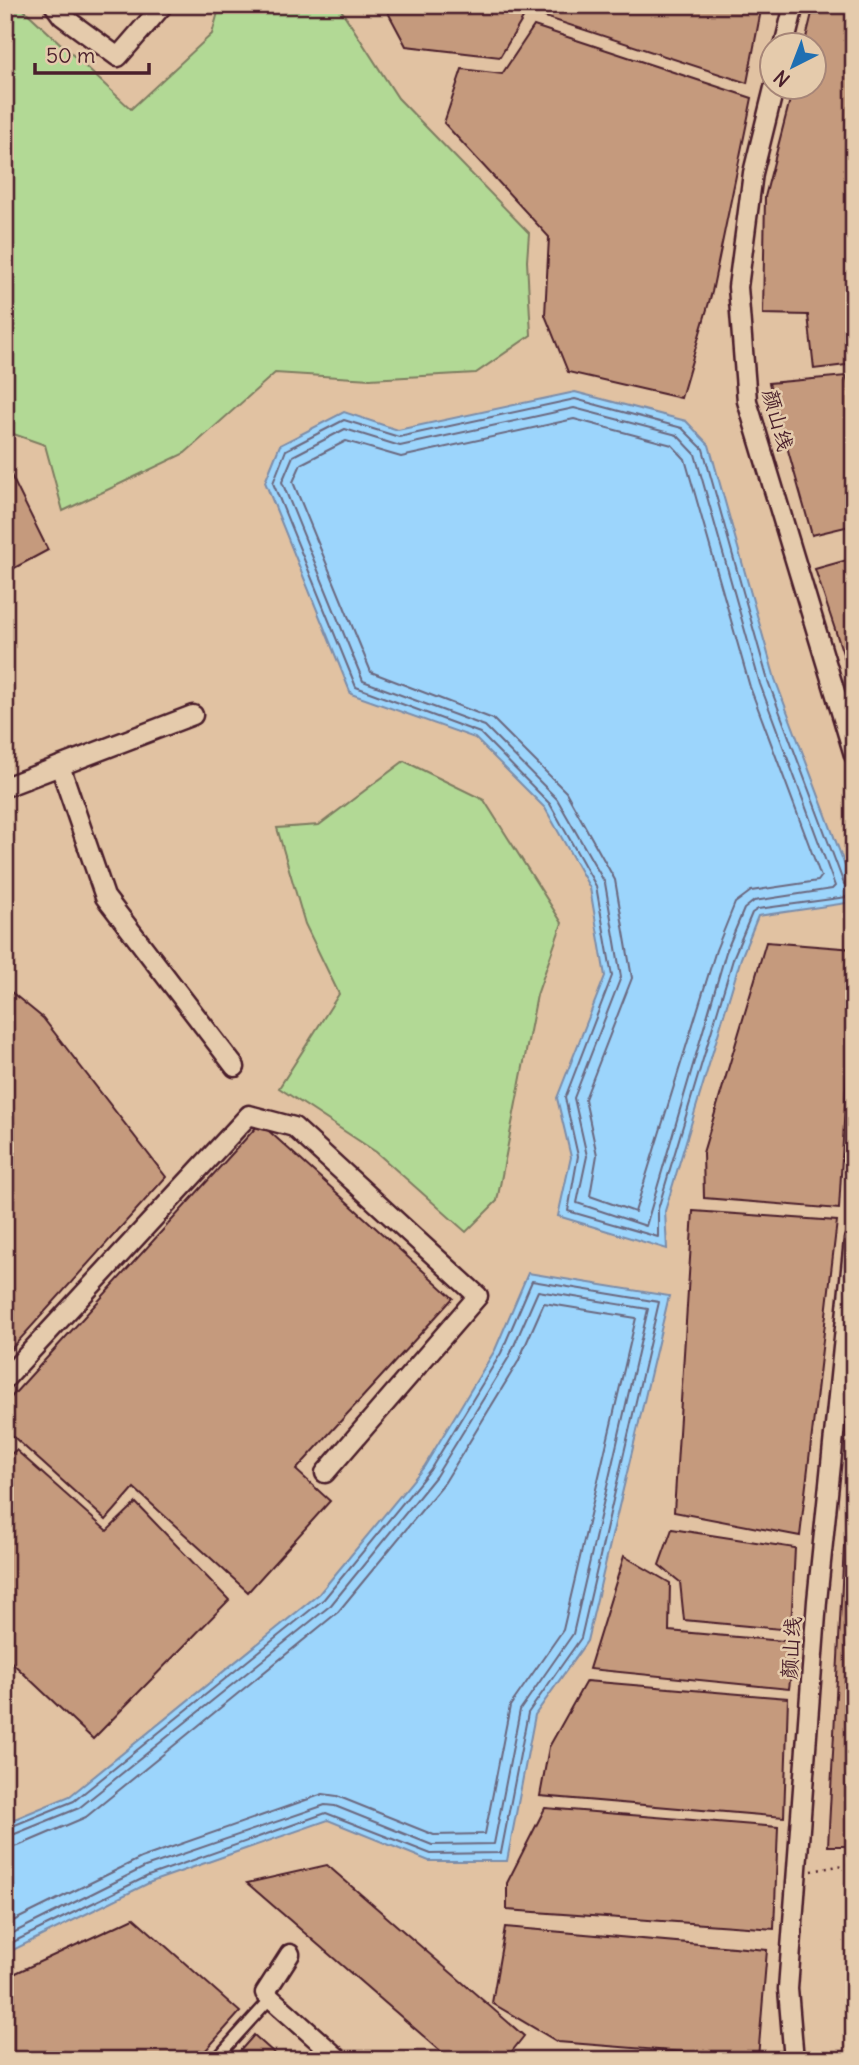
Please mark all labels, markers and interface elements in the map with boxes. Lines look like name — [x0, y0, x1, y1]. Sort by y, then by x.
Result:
scale bar — [35, 32, 149, 76]
north arrow — [758, 32, 828, 102]
text: 50 m — [46, 42, 95, 69]
text: N — [769, 65, 795, 92]
street label: 颜山线 — [757, 386, 799, 454]
street label: 颜山线 — [775, 1616, 807, 1680]

